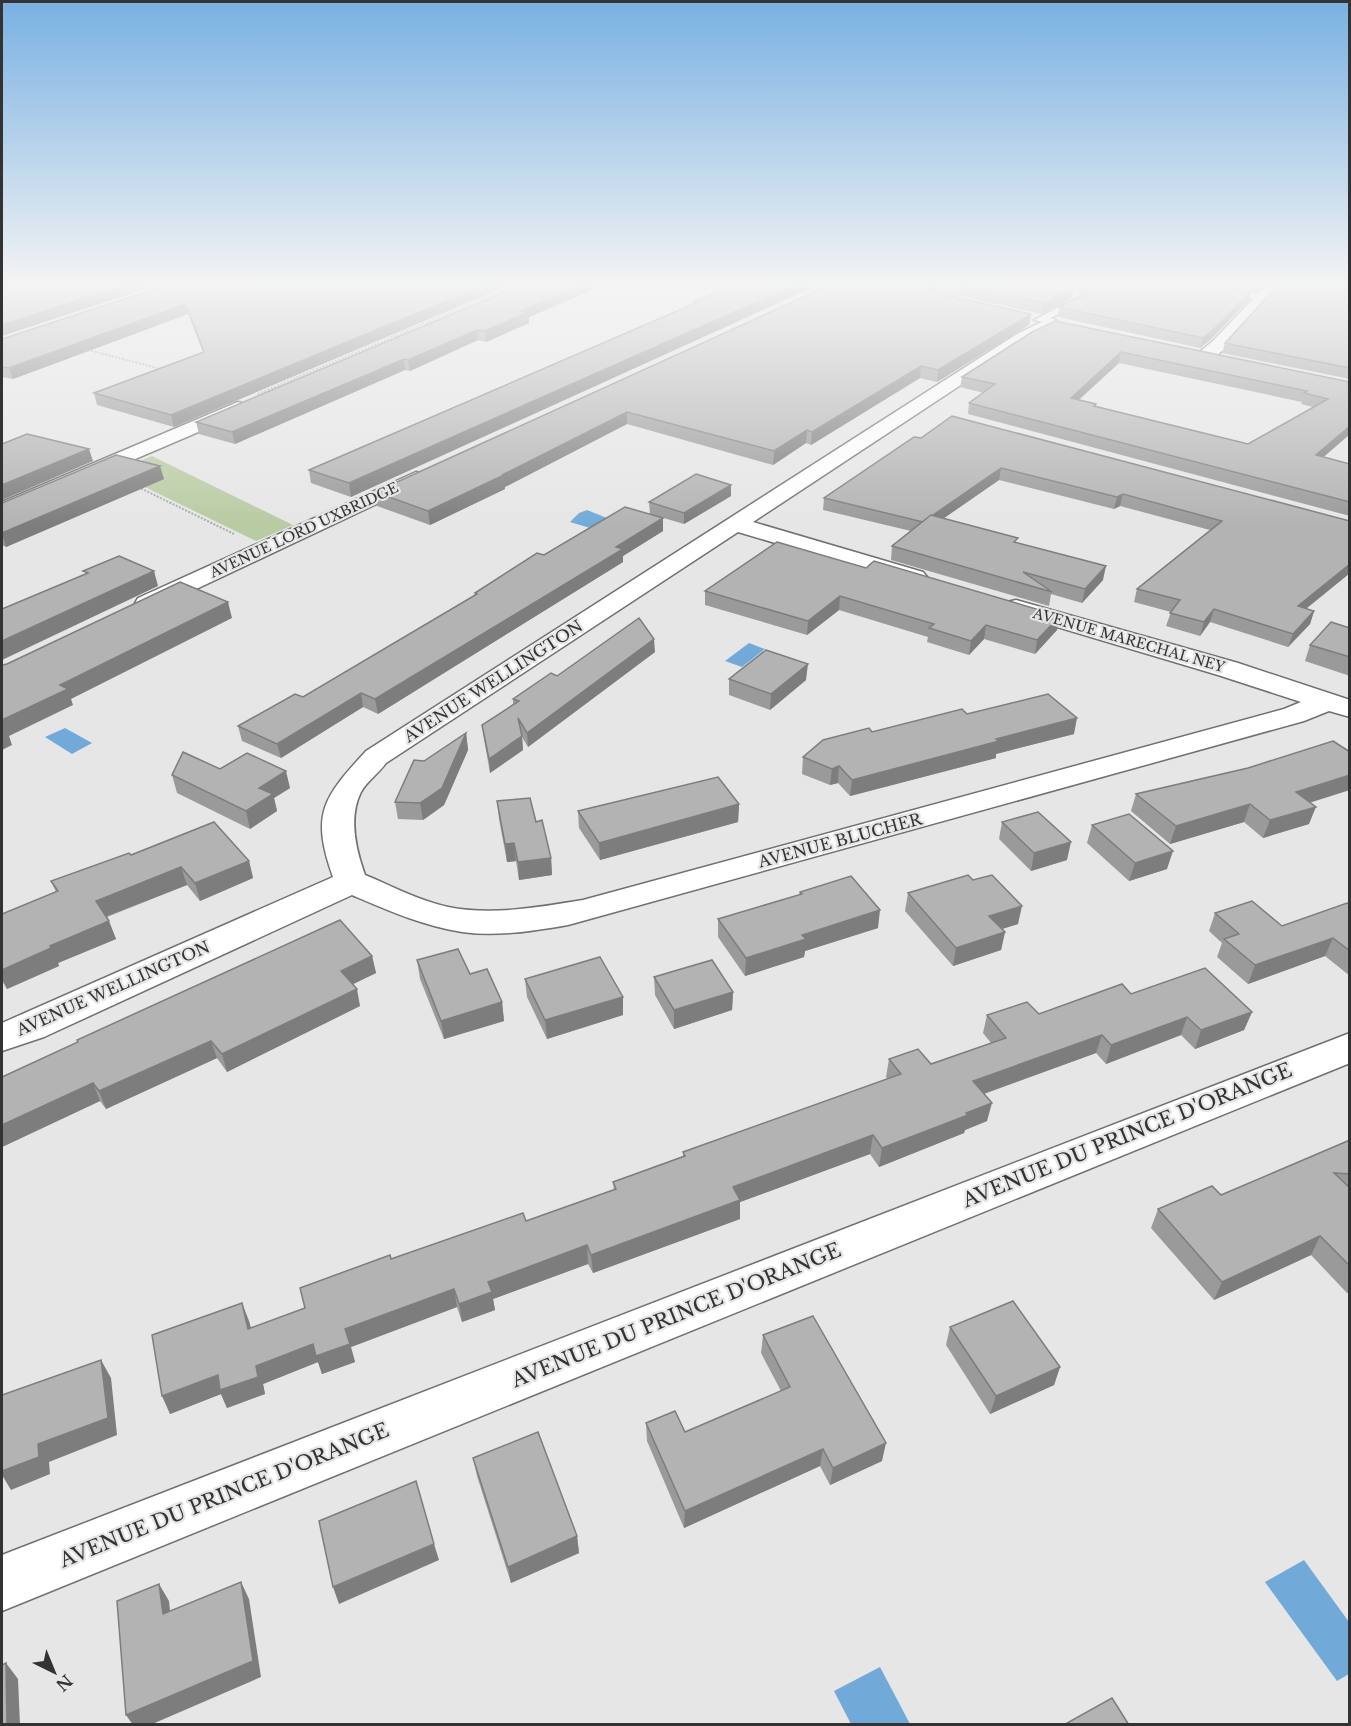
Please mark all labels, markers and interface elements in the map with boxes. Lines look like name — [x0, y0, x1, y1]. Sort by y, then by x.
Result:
street label: AVENUE LORD UXBRIDGE — [206, 478, 401, 582]
street label: AVENUE MARECHAL NEY — [1030, 604, 1228, 676]
street label: AVENUE WELLINGTON — [399, 616, 586, 747]
street label: AVENUE BLUCHER — [755, 808, 925, 872]
street label: AVENUE WELLINGTON — [12, 936, 213, 1040]
street label: AVENUE DU PRINCE D'ORANGE — [958, 1058, 1295, 1213]
street label: AVENUE DU PRINCE D'ORANGE — [507, 1238, 844, 1393]
street label: AVENUE DU PRINCE D'ORANGE — [55, 1418, 392, 1573]
north arrow — [24, 1642, 84, 1702]
text: N — [52, 1671, 77, 1695]

